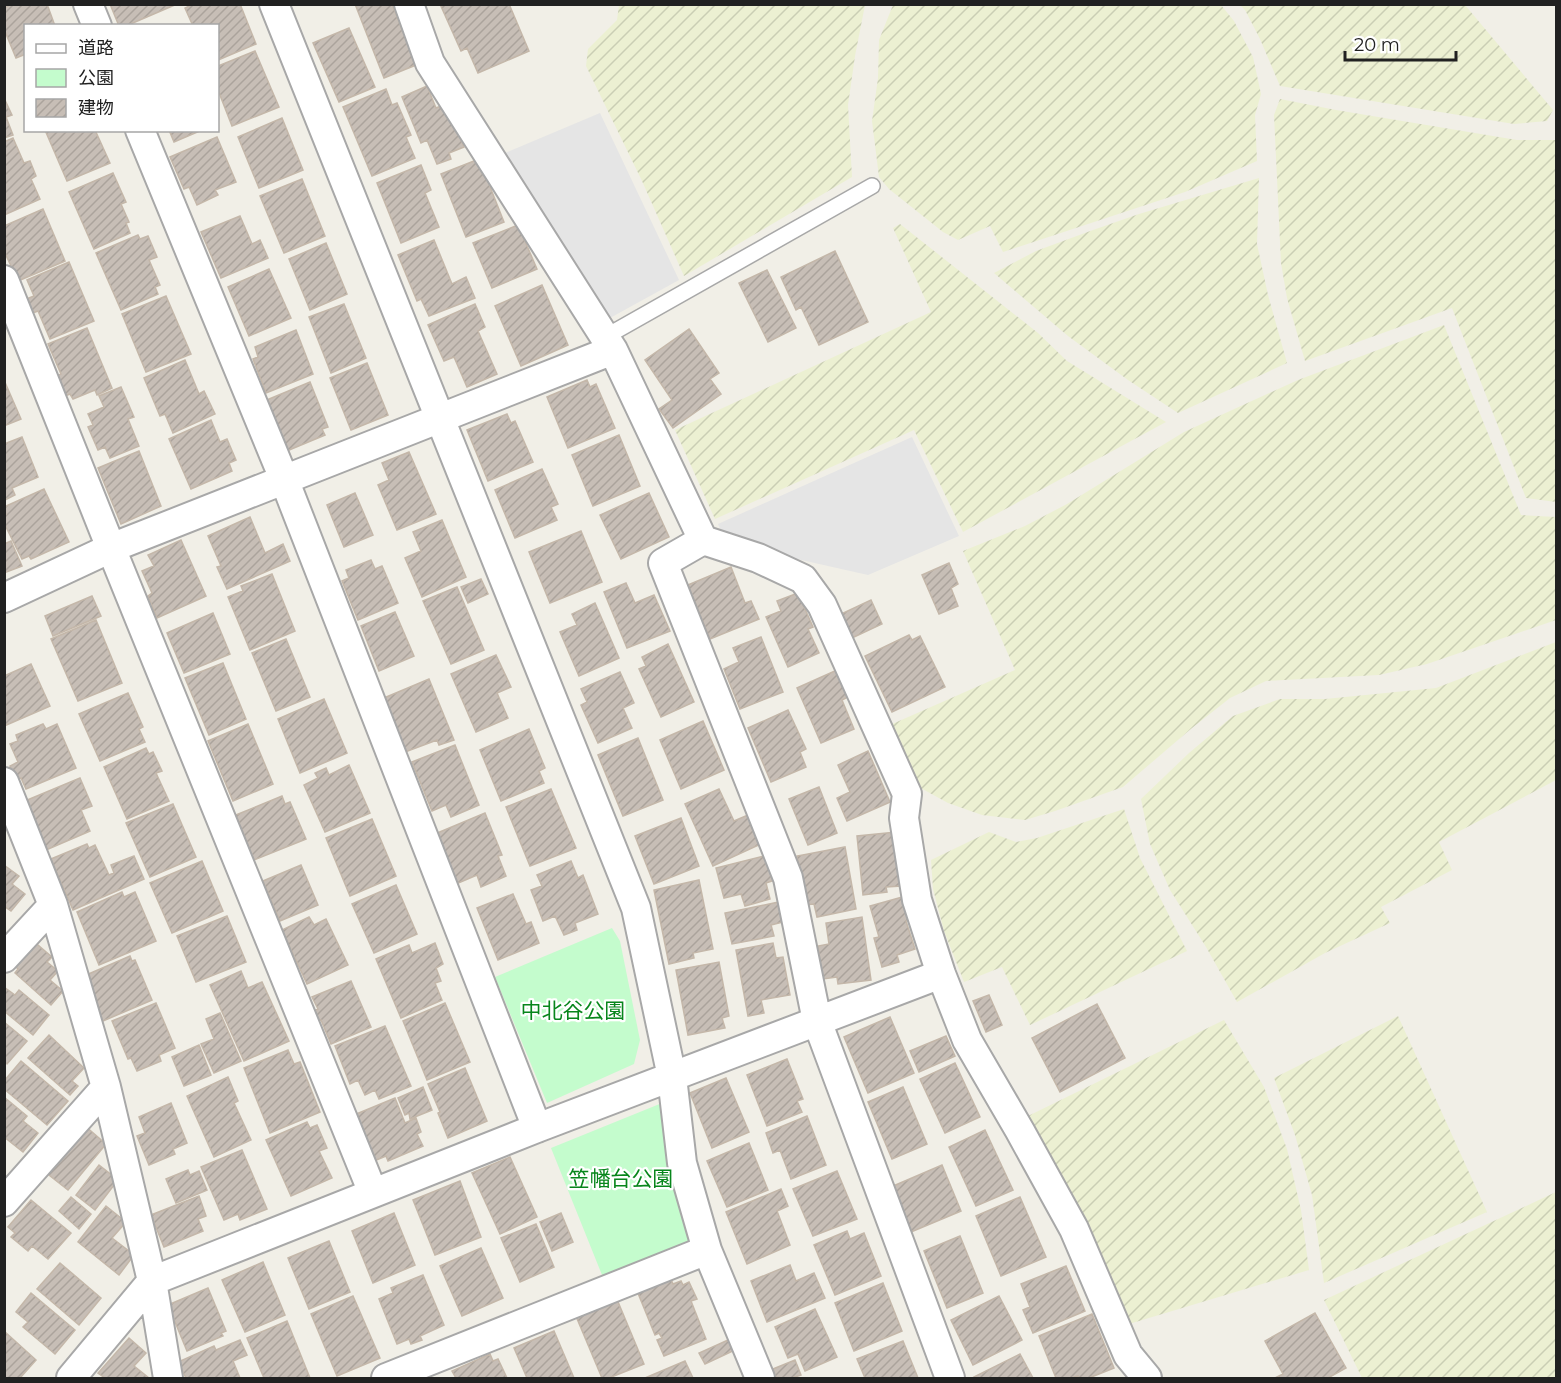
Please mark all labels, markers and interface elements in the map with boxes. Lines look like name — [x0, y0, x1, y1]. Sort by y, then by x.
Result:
legend — [24, 24, 219, 132]
scale bar — [1345, 24, 1456, 62]
text: 20 m — [1354, 34, 1400, 56]
text: 道路 — [78, 37, 114, 59]
text: 公園 — [78, 67, 114, 89]
text: 建物 — [78, 97, 114, 119]
park label: 中北谷公園 — [521, 998, 626, 1023]
park label: 笠幡台公園 — [569, 1166, 674, 1191]

